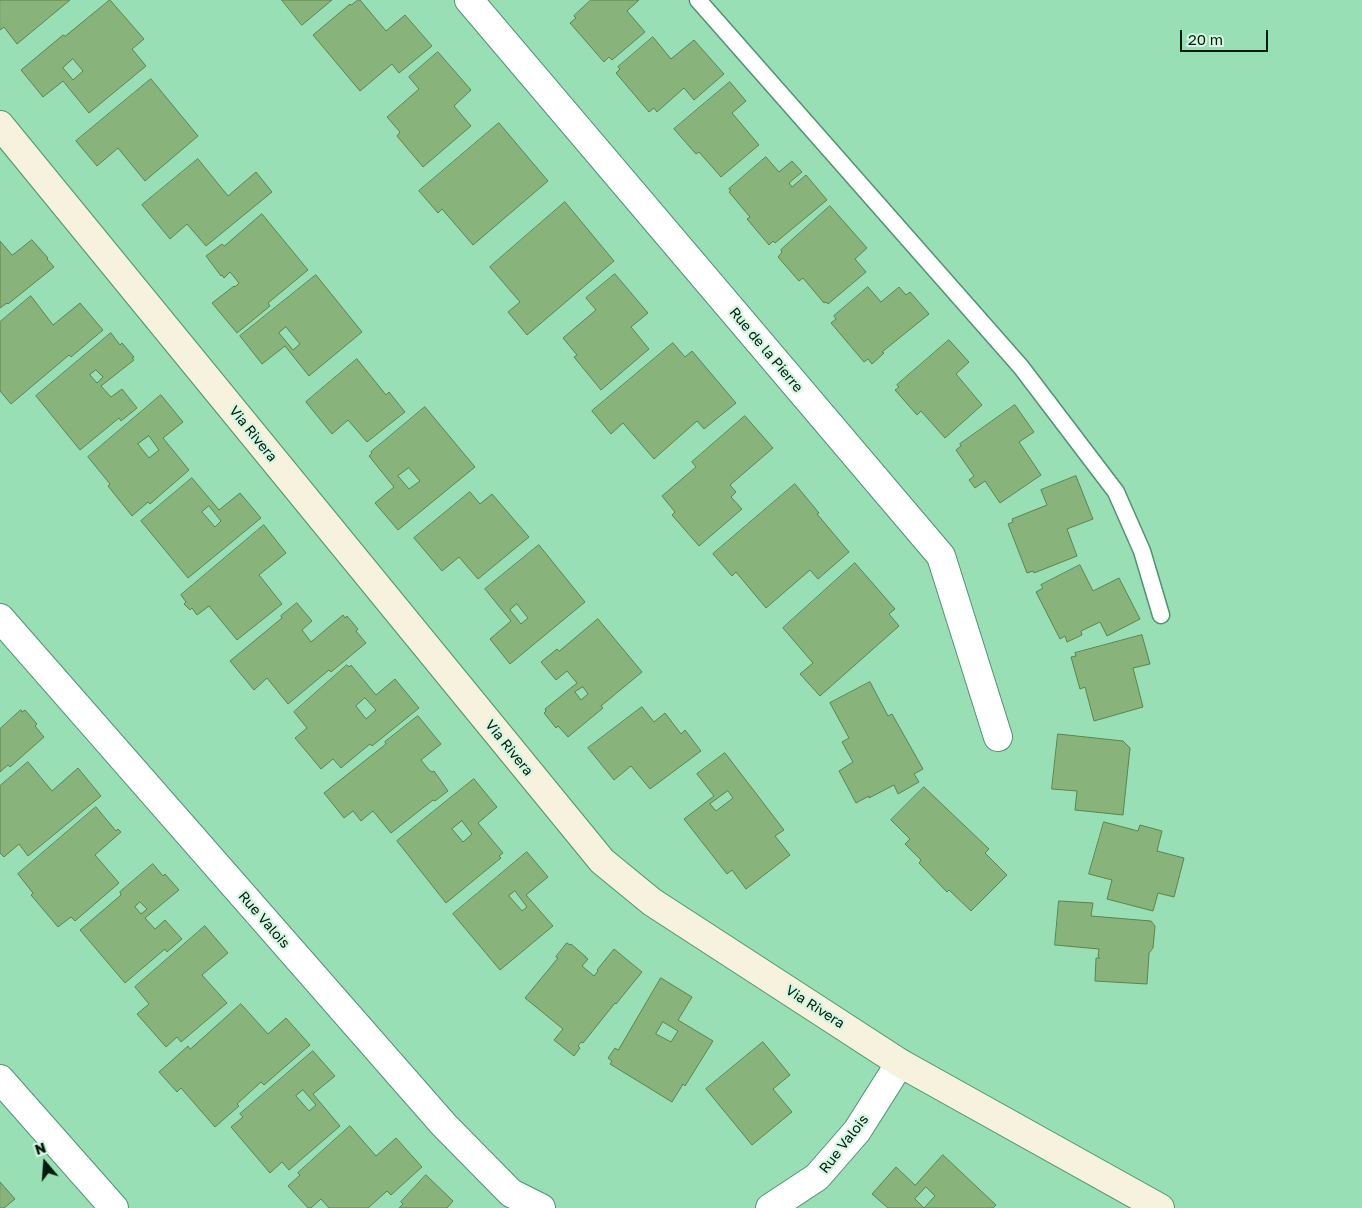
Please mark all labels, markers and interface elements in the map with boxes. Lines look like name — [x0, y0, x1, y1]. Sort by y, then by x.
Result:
scale bar — [1182, 20, 1270, 52]
text: 20 m — [1188, 30, 1223, 48]
street label: Rue de la Pierre — [726, 304, 806, 396]
street label: Via Rivera — [225, 403, 281, 465]
street label: Via Rivera — [481, 717, 537, 779]
street label: Rue Valois — [235, 888, 293, 952]
street label: Via Rivera — [782, 982, 848, 1032]
street label: Rue Valois — [816, 1111, 872, 1177]
north arrow — [20, 1138, 70, 1188]
text: N — [33, 1139, 48, 1158]

